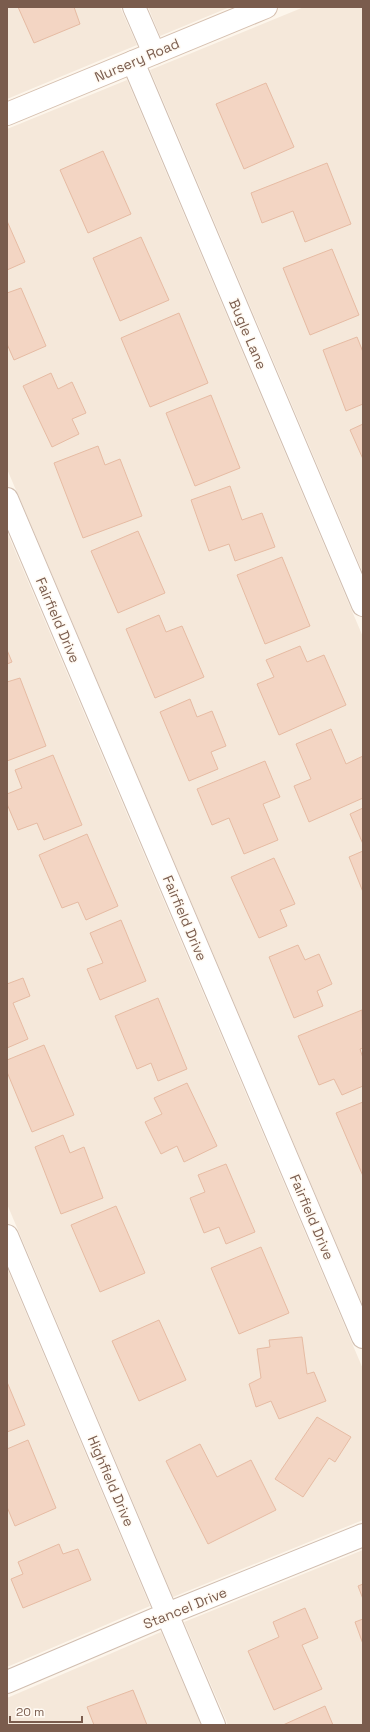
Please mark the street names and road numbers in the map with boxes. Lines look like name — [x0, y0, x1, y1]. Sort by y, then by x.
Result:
street label: Nursery Road — [92, 34, 182, 86]
street label: Bugle Lane — [225, 296, 271, 372]
street label: Fairfield Drive — [32, 574, 84, 666]
street label: Fairfield Drive — [159, 872, 211, 964]
street label: Fairfield Drive — [286, 1171, 338, 1263]
street label: Highfield Drive — [84, 1433, 138, 1529]
street label: Stancel Drive — [140, 1583, 230, 1633]

